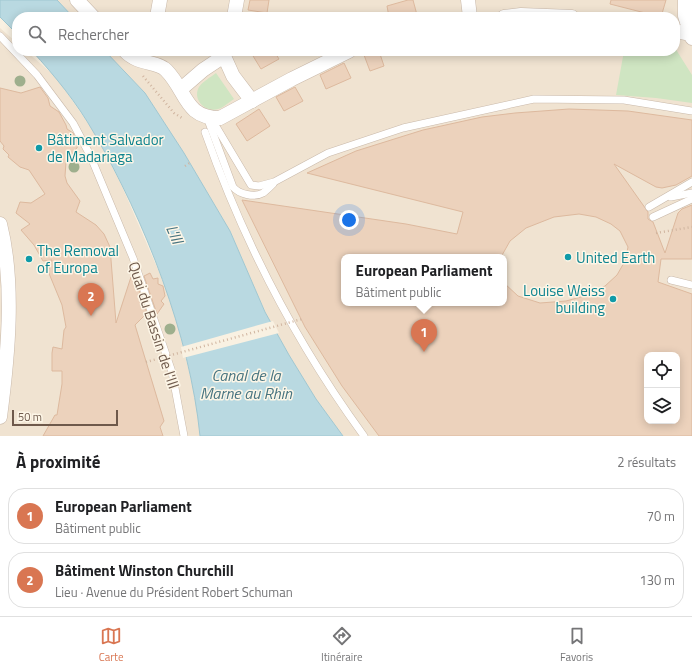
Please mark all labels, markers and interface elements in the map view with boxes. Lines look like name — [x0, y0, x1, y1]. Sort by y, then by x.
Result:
search box — [12, 12, 680, 56]
icon: search — [26, 23, 48, 45]
text: Rechercher — [58, 23, 129, 46]
place label: Bâtiment Salvador de Madariaga — [47, 128, 164, 168]
marker: Bâtiment Salvador de Madariaga — [34, 143, 44, 153]
your location — [339, 210, 359, 230]
water label: L'Ill — [160, 221, 190, 249]
place label: The Removal of Europa — [37, 239, 119, 279]
place label: United Earth — [576, 246, 655, 269]
marker: United Earth — [563, 252, 573, 262]
marker: The Removal of Europa — [24, 254, 34, 264]
popup — [341, 254, 507, 306]
street label: Quai du Bassin de l'Ill — [123, 258, 185, 392]
text: European Parliament — [356, 259, 492, 282]
place label: Louise Weiss building — [523, 279, 605, 319]
text: Bâtiment public — [356, 282, 441, 302]
pin: 2 — [78, 283, 104, 316]
marker: Louise Weiss building — [608, 294, 618, 304]
pin: 1 — [411, 319, 437, 352]
map controls — [644, 352, 680, 424]
button: locate — [644, 352, 680, 388]
water label: Canal de la Marne au Rhin — [200, 363, 293, 405]
button: layers — [644, 388, 680, 424]
scale bar — [12, 408, 118, 427]
text: 50 m — [18, 409, 42, 425]
text: À proximité — [16, 449, 100, 475]
text: 2 résultats — [617, 452, 676, 472]
text: European Parliament — [55, 495, 192, 518]
text: 1 — [26, 506, 34, 526]
text: 70 m — [647, 506, 675, 526]
text: Bâtiment public — [55, 518, 141, 538]
text: Bâtiment Winston Churchill — [55, 559, 234, 582]
text: 2 — [26, 570, 34, 590]
text: 130 m — [639, 570, 675, 590]
text: Lieu · Avenue du Président Robert Schuman — [55, 582, 293, 602]
tab: Carte — [99, 625, 123, 665]
tab: Itinéraire — [321, 625, 362, 665]
tab: Favoris — [560, 625, 593, 665]

